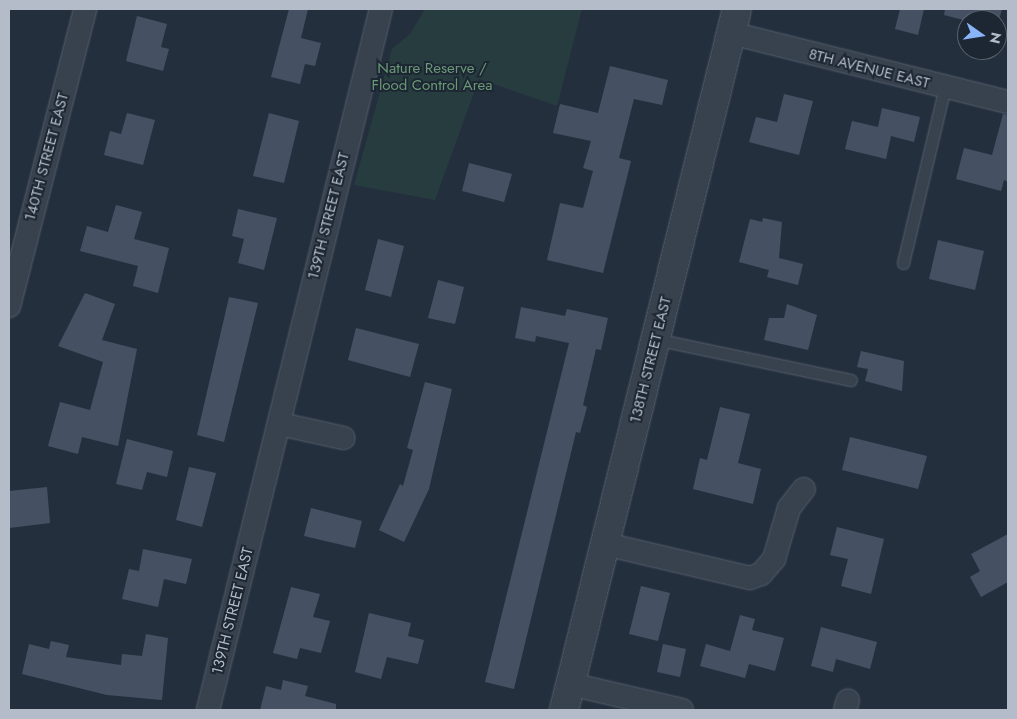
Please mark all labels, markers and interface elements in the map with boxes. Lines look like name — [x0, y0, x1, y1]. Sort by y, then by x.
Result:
north arrow — [957, 10, 1007, 60]
text: N — [985, 30, 1007, 46]
street label: 8TH AVENUE EAST — [807, 45, 931, 93]
park label: Nature Reserve / Flood Control Area — [371, 59, 493, 94]
street label: 140TH STREET EAST — [21, 91, 73, 223]
street label: 139TH STREET EAST — [305, 151, 353, 281]
street label: 138TH STREET EAST — [627, 295, 675, 425]
street label: 139TH STREET EAST — [209, 546, 257, 676]

